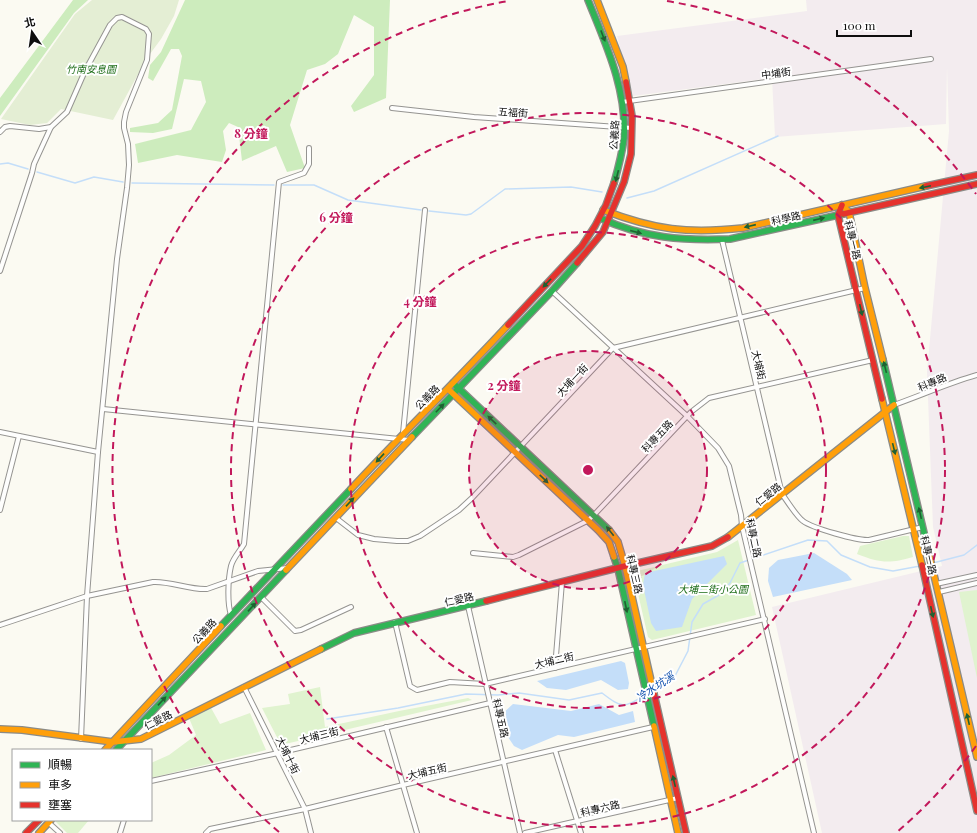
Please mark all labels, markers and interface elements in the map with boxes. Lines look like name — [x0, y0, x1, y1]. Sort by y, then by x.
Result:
north arrow — [12, 12, 52, 52]
scale bar — [837, 12, 911, 38]
text: 北 — [23, 13, 37, 30]
text: 100 m — [843, 17, 876, 33]
one-way arrow — [600, 30, 606, 42]
park label: 竹南安息園 — [66, 62, 118, 76]
street label: 中埔街 — [760, 64, 792, 82]
street label: 五福街 — [498, 104, 528, 120]
street label: 公義路 — [606, 120, 622, 150]
text: 8 分鐘 — [234, 125, 268, 141]
one-way arrow — [614, 170, 620, 182]
one-way arrow — [919, 184, 931, 190]
street label: 科學路 — [770, 208, 802, 228]
text: 6 分鐘 — [319, 209, 353, 225]
one-way arrow — [813, 216, 826, 222]
street label: 科專一路 — [841, 219, 865, 261]
one-way arrow — [744, 224, 756, 230]
one-way arrow — [631, 229, 643, 235]
one-way arrow — [542, 278, 552, 288]
text: 4 分鐘 — [403, 293, 437, 309]
one-way arrow — [858, 304, 864, 316]
street label: 大埔街 — [749, 349, 769, 381]
street label: 大埔一街 — [553, 361, 591, 399]
one-way arrow — [881, 361, 887, 373]
street label: 科專路 — [915, 370, 949, 394]
text: 2 分鐘 — [488, 377, 520, 393]
street label: 公義路 — [411, 381, 443, 413]
one-way arrow — [435, 403, 445, 413]
one-way arrow — [487, 415, 497, 425]
street label: 科專五路 — [638, 417, 676, 455]
one-way arrow — [891, 443, 897, 455]
one-way arrow — [375, 453, 384, 463]
centre of rings — [581, 463, 595, 477]
one-way arrow — [539, 474, 549, 484]
street label: 仁愛路 — [752, 479, 784, 509]
one-way arrow — [346, 497, 355, 507]
one-way arrow — [916, 507, 922, 519]
street label: 科專二路 — [743, 517, 765, 559]
one-way arrow — [606, 526, 614, 537]
street label: 科專一路 — [918, 534, 940, 576]
street label: 科專三路 — [624, 553, 646, 595]
park label: 大埔二街小公園 — [678, 582, 750, 596]
street label: 仁愛路 — [443, 589, 475, 609]
one-way arrow — [623, 600, 629, 613]
one-way arrow — [247, 602, 257, 612]
one-way arrow — [930, 606, 936, 619]
street label: 公義路 — [189, 615, 219, 647]
street label: 大埔二街 — [533, 649, 575, 671]
water label: 冷水坑溪 — [632, 667, 679, 705]
one-way arrow — [158, 696, 167, 706]
street label: 科專五路 — [490, 697, 512, 739]
street label: 仁愛路 — [141, 707, 175, 733]
one-way arrow — [965, 713, 971, 725]
street label: 大埔三街 — [298, 723, 340, 747]
street label: 大埔十街 — [273, 734, 303, 776]
legend — [12, 749, 152, 821]
text: 順暢 — [48, 756, 72, 772]
street label: 大埔五街 — [406, 760, 448, 782]
one-way arrow — [670, 775, 676, 788]
text: 車多 — [48, 776, 72, 792]
text: 壅塞 — [48, 796, 72, 812]
street label: 科專六路 — [579, 797, 621, 819]

